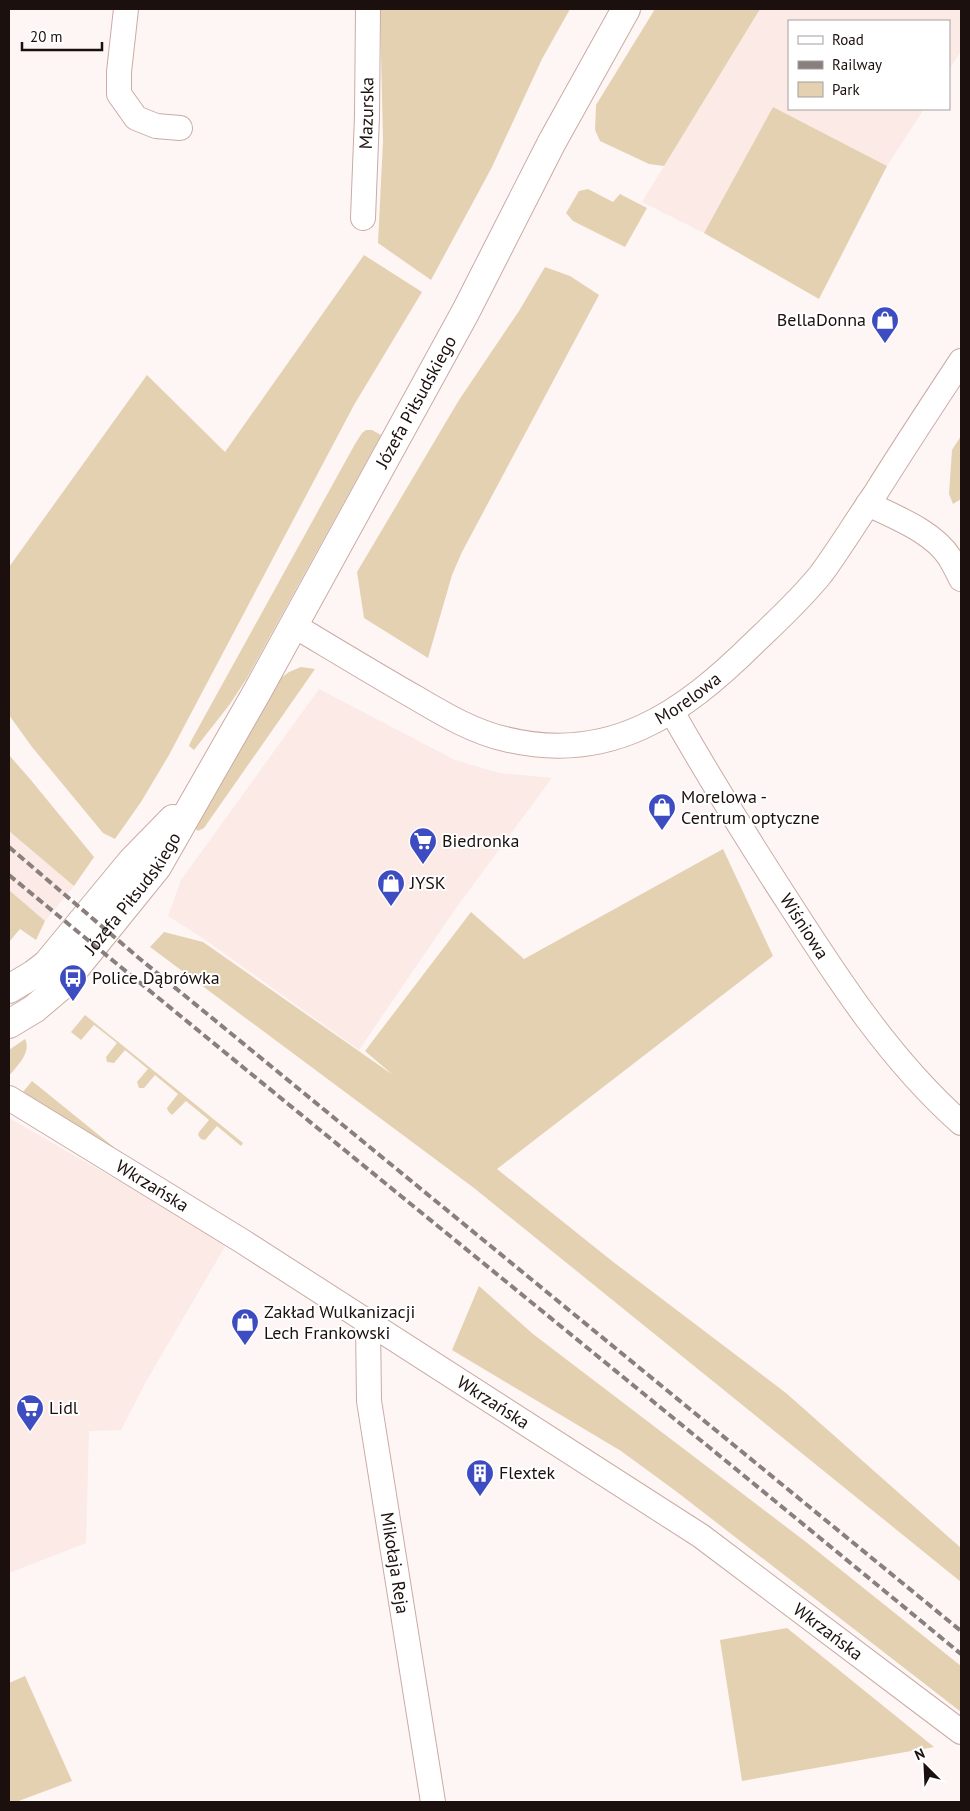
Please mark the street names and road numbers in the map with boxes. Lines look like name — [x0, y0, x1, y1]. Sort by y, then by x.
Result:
street label: Mazurska — [354, 77, 378, 150]
street label: Józefa Piłsudskiego — [370, 331, 461, 473]
street label: Morelowa — [651, 667, 726, 729]
street label: Józefa Piłsudskiego — [78, 828, 186, 960]
street label: Wiśniowa — [775, 889, 834, 963]
street label: Wkrzańska — [112, 1154, 193, 1217]
street label: Wkrzańska — [453, 1370, 534, 1434]
street label: Mikołaja Reja — [376, 1510, 415, 1615]
street label: Wkrzańska — [789, 1598, 868, 1665]

